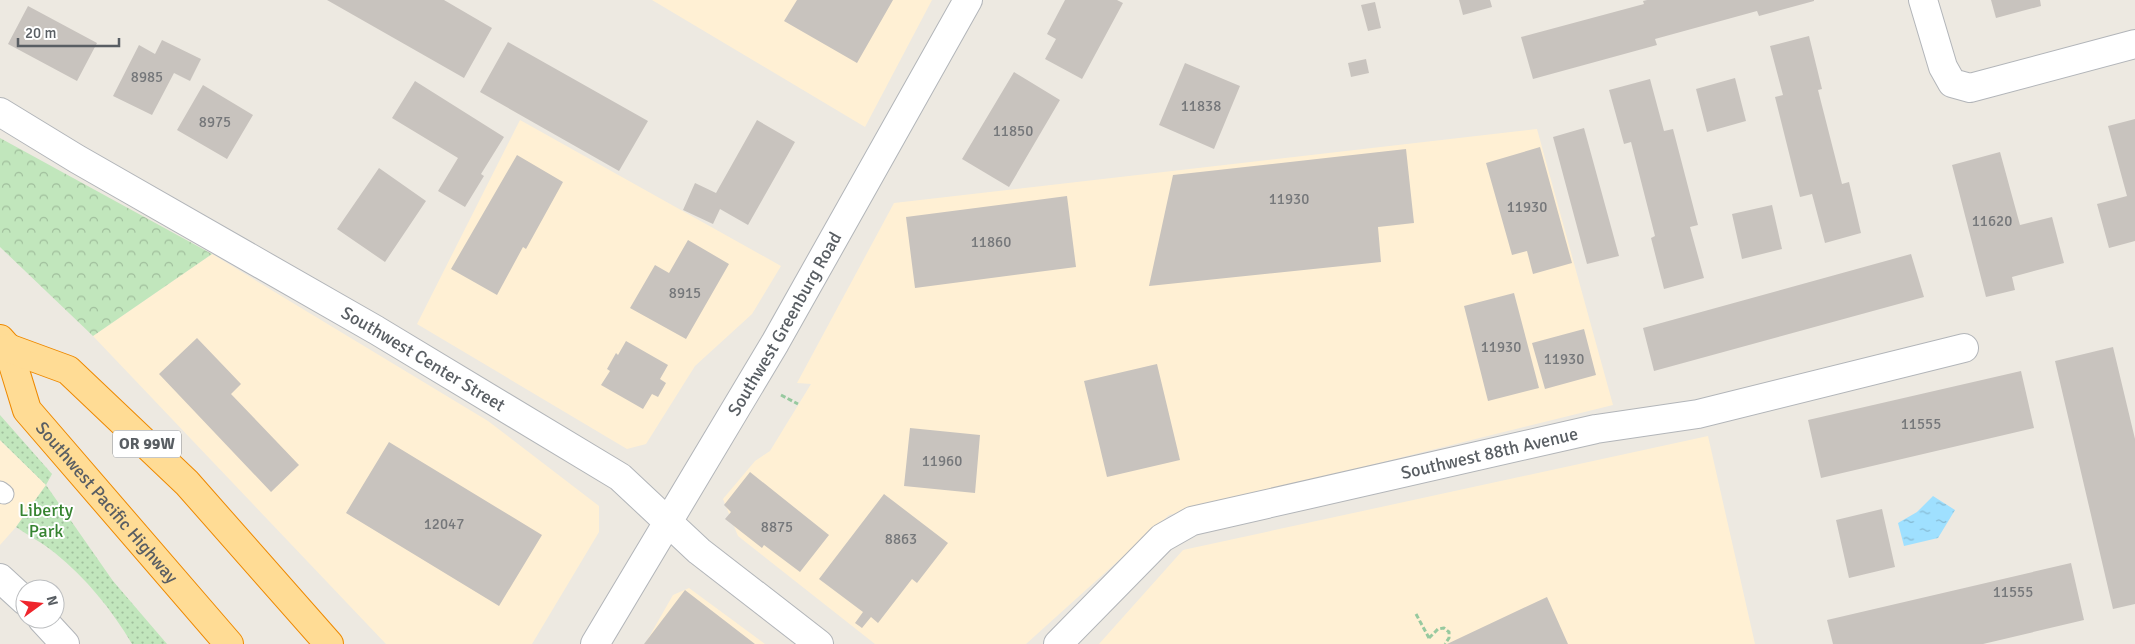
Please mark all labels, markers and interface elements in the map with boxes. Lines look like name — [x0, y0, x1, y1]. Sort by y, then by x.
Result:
scale bar — [18, 15, 119, 47]
text: 20 m — [25, 24, 56, 42]
house number: 8985 — [131, 68, 163, 86]
house number: 11838 — [1181, 97, 1221, 115]
house number: 8975 — [199, 113, 231, 131]
house number: 11850 — [993, 122, 1033, 140]
house number: 11930 — [1269, 190, 1309, 208]
house number: 11930 — [1507, 198, 1547, 216]
house number: 11620 — [1972, 212, 2012, 230]
street label: Southwest Greenburg Road — [723, 228, 846, 420]
house number: 11860 — [971, 233, 1011, 251]
house number: 8915 — [669, 284, 701, 302]
street label: Southwest Center Street — [337, 301, 509, 416]
house number: 11930 — [1481, 338, 1521, 356]
house number: 11930 — [1544, 350, 1584, 368]
house number: 11555 — [1901, 415, 1941, 433]
street label: Southwest Pacific Highway — [31, 417, 183, 588]
street label: Southwest 88th Avenue — [1399, 422, 1580, 484]
road number: OR 99W — [113, 430, 181, 458]
house number: 11960 — [922, 452, 962, 470]
park label: Liberty Park — [19, 499, 74, 542]
house number: 12047 — [424, 515, 464, 533]
house number: 8875 — [761, 518, 793, 536]
house number: 8863 — [885, 530, 917, 548]
north arrow — [15, 579, 65, 629]
house number: 11555 — [1993, 583, 2033, 601]
text: N — [43, 594, 62, 608]

